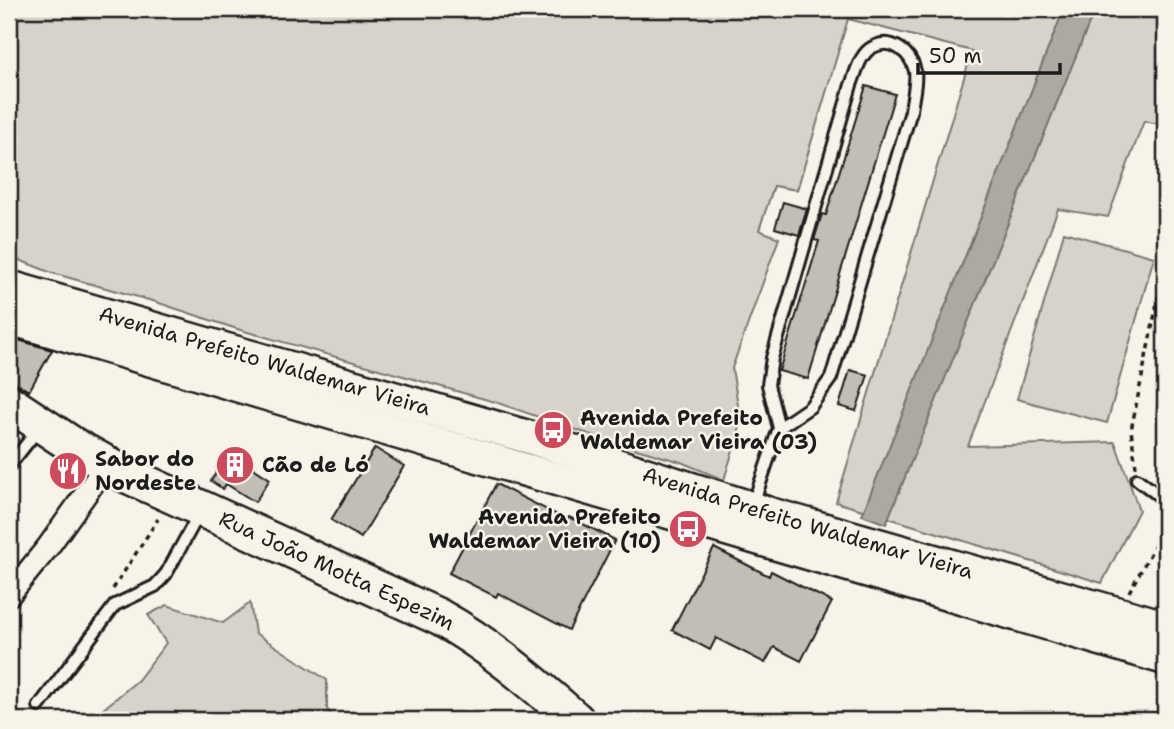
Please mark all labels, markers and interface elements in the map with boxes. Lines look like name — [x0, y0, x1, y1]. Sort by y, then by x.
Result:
scale bar — [918, 32, 1060, 76]
text: 50 m — [929, 42, 982, 70]
street label: Avenida Prefeito Waldemar Vieira — [95, 300, 434, 422]
place label: Avenida Prefeito Waldemar Vieira (03) — [580, 404, 817, 456]
bus stop icon: Avenida Prefeito Waldemar Vieira (03) — [532, 409, 574, 451]
building icon: Cão de Ló — [214, 444, 256, 486]
place label: Sabor do Nordeste — [95, 445, 196, 497]
restaurant icon: Sabor do Nordeste — [47, 450, 89, 492]
place label: Cão de Ló — [262, 451, 369, 479]
street label: Avenida Prefeito Waldemar Vieira — [639, 460, 976, 585]
place label: Avenida Prefeito Waldemar Vieira (10) — [428, 503, 661, 555]
street label: Rua João Motta Espezim — [215, 505, 460, 637]
bus stop icon: Avenida Prefeito Waldemar Vieira (10) — [667, 508, 709, 550]

